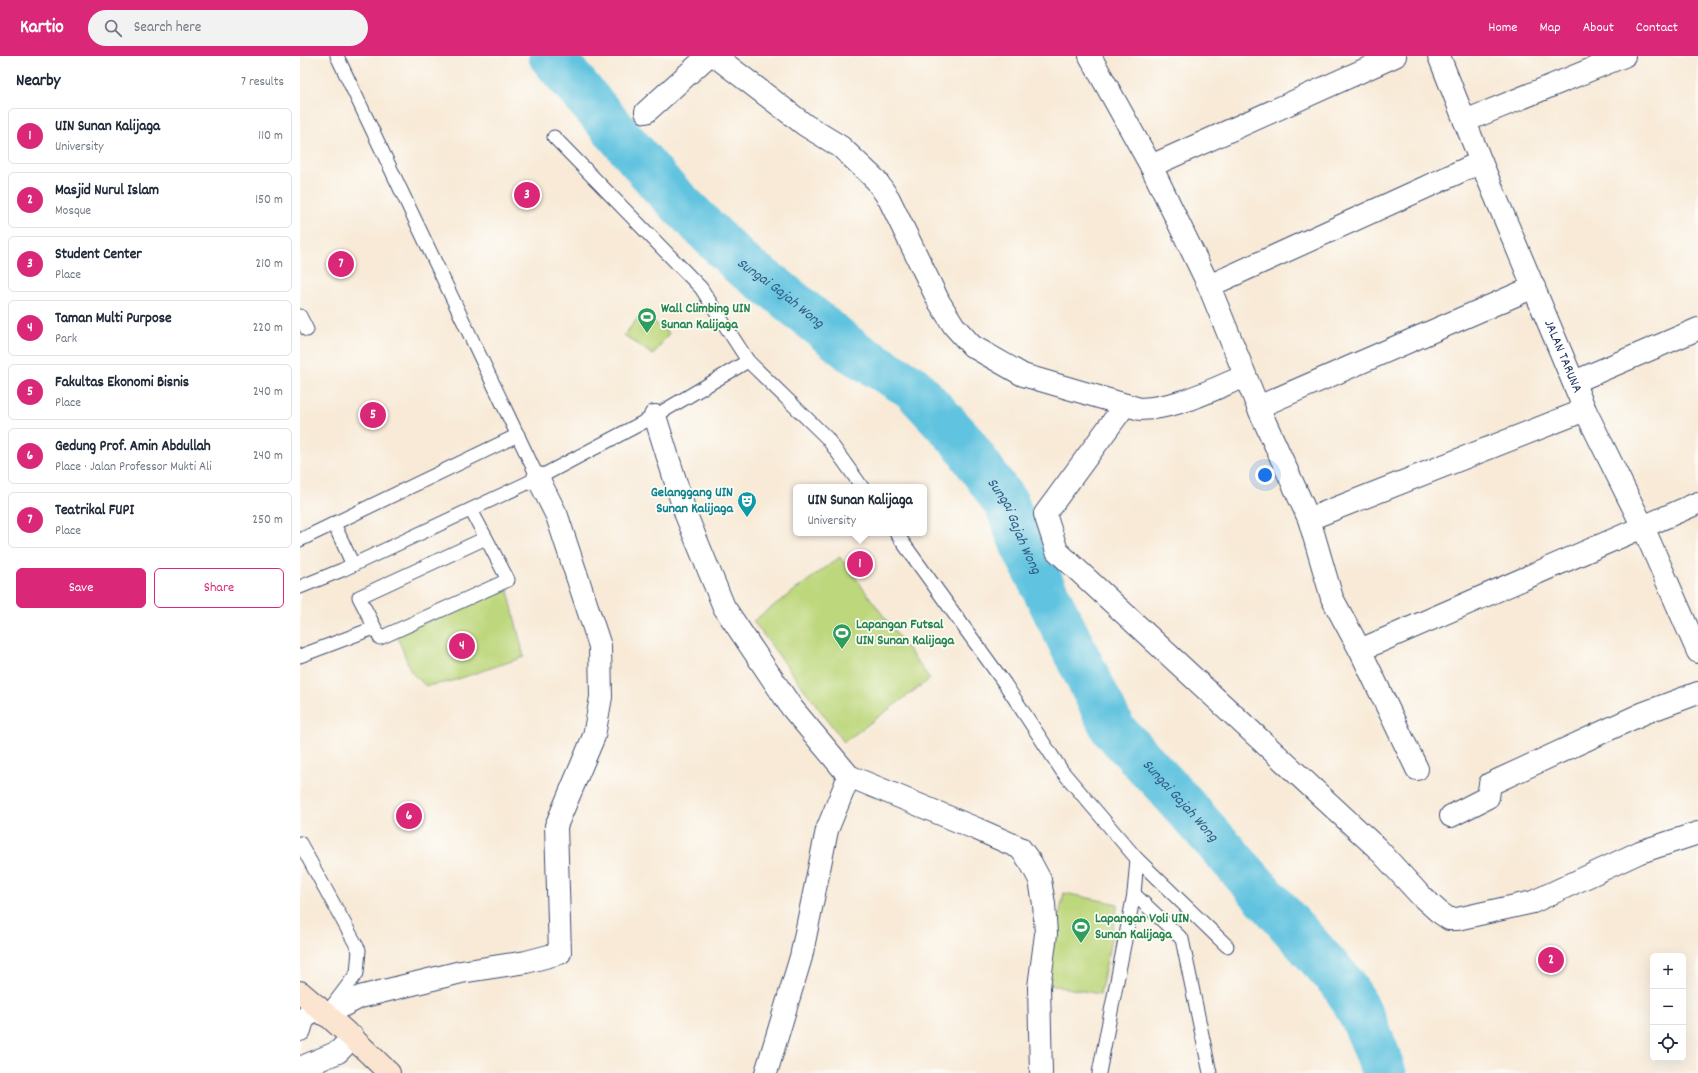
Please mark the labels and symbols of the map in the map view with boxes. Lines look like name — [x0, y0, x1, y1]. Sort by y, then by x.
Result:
pin: 3 — [514, 180, 540, 210]
pin: 7 — [328, 249, 354, 279]
water label: Sungai Gajah Wong — [731, 254, 828, 335]
place label: Wall Climbing UIN Sunan Kalijaga — [661, 299, 750, 335]
sports icon: Wall Climbing UIN Sunan Kalijaga — [636, 306, 658, 334]
street label: JALAN TARUNA — [1538, 317, 1587, 397]
pin: 5 — [360, 400, 386, 430]
your location — [1255, 465, 1275, 485]
water label: Sungai Gajah Wong — [981, 474, 1046, 579]
place label: Gelanggang UIN Sunan Kalijaga — [651, 483, 734, 519]
theatre icon: Gelanggang UIN Sunan Kalijaga — [736, 490, 758, 518]
pin: 1 — [847, 549, 873, 579]
place label: Lapangan Futsal UIN Sunan Kalijaga — [856, 615, 955, 651]
sports icon: Lapangan Futsal UIN Sunan Kalijaga — [831, 622, 853, 650]
pin: 4 — [449, 631, 475, 661]
water label: Sungai Gajah Wong — [1136, 755, 1223, 848]
pin: 6 — [396, 801, 422, 831]
place label: Lapangan Voli UIN Sunan Kalijaga — [1095, 909, 1189, 945]
sports icon: Lapangan Voli UIN Sunan Kalijaga — [1070, 916, 1092, 944]
pin: 2 — [1538, 945, 1564, 975]

